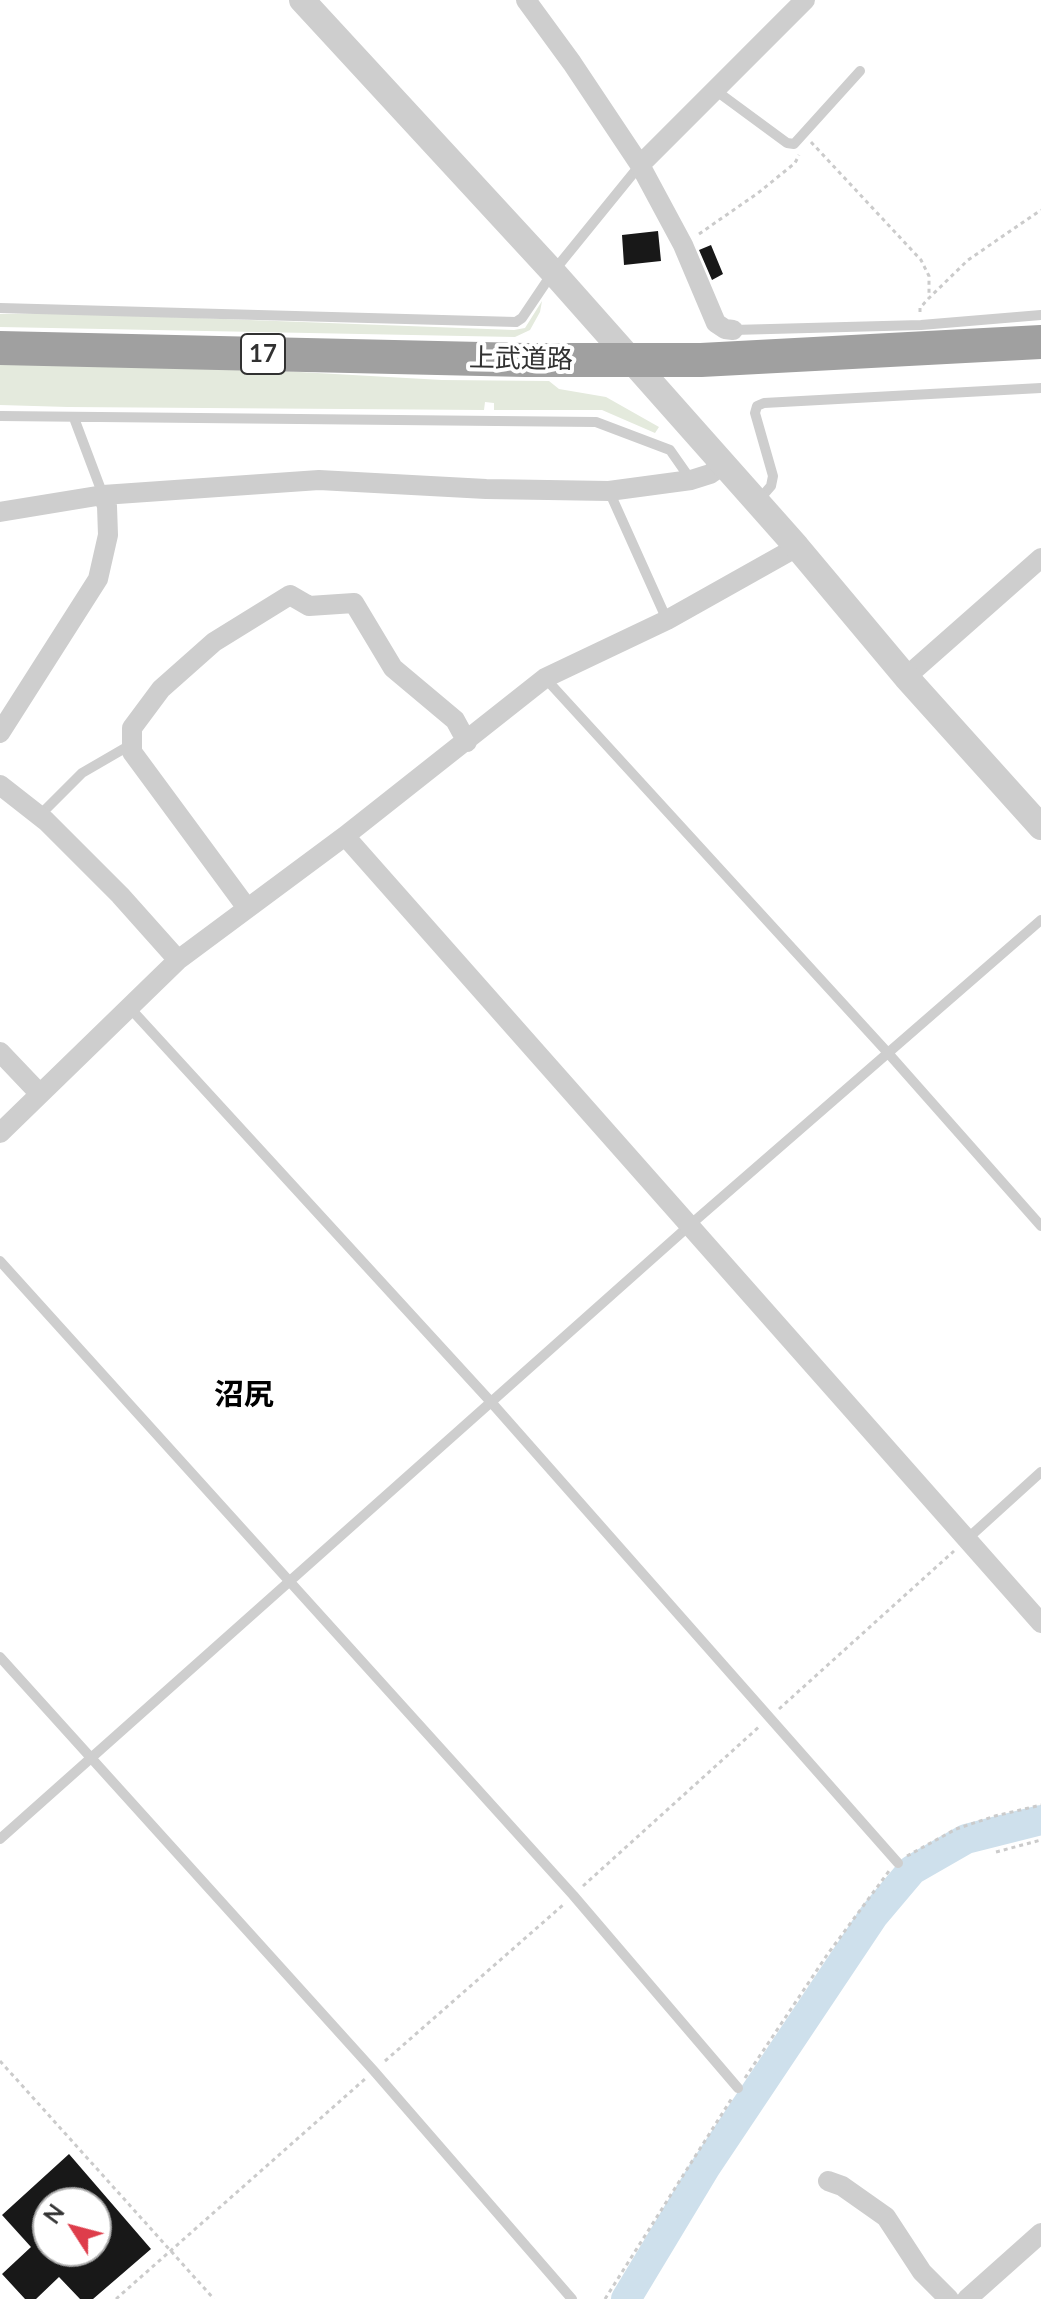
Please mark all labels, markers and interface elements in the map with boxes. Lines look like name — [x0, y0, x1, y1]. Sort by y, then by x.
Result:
road number: 17 — [241, 334, 285, 374]
street label: 上武道路 — [469, 342, 573, 376]
district label: 沼尻 — [214, 1377, 274, 1413]
north arrow — [32, 2187, 112, 2267]
text: N — [38, 2199, 70, 2229]

